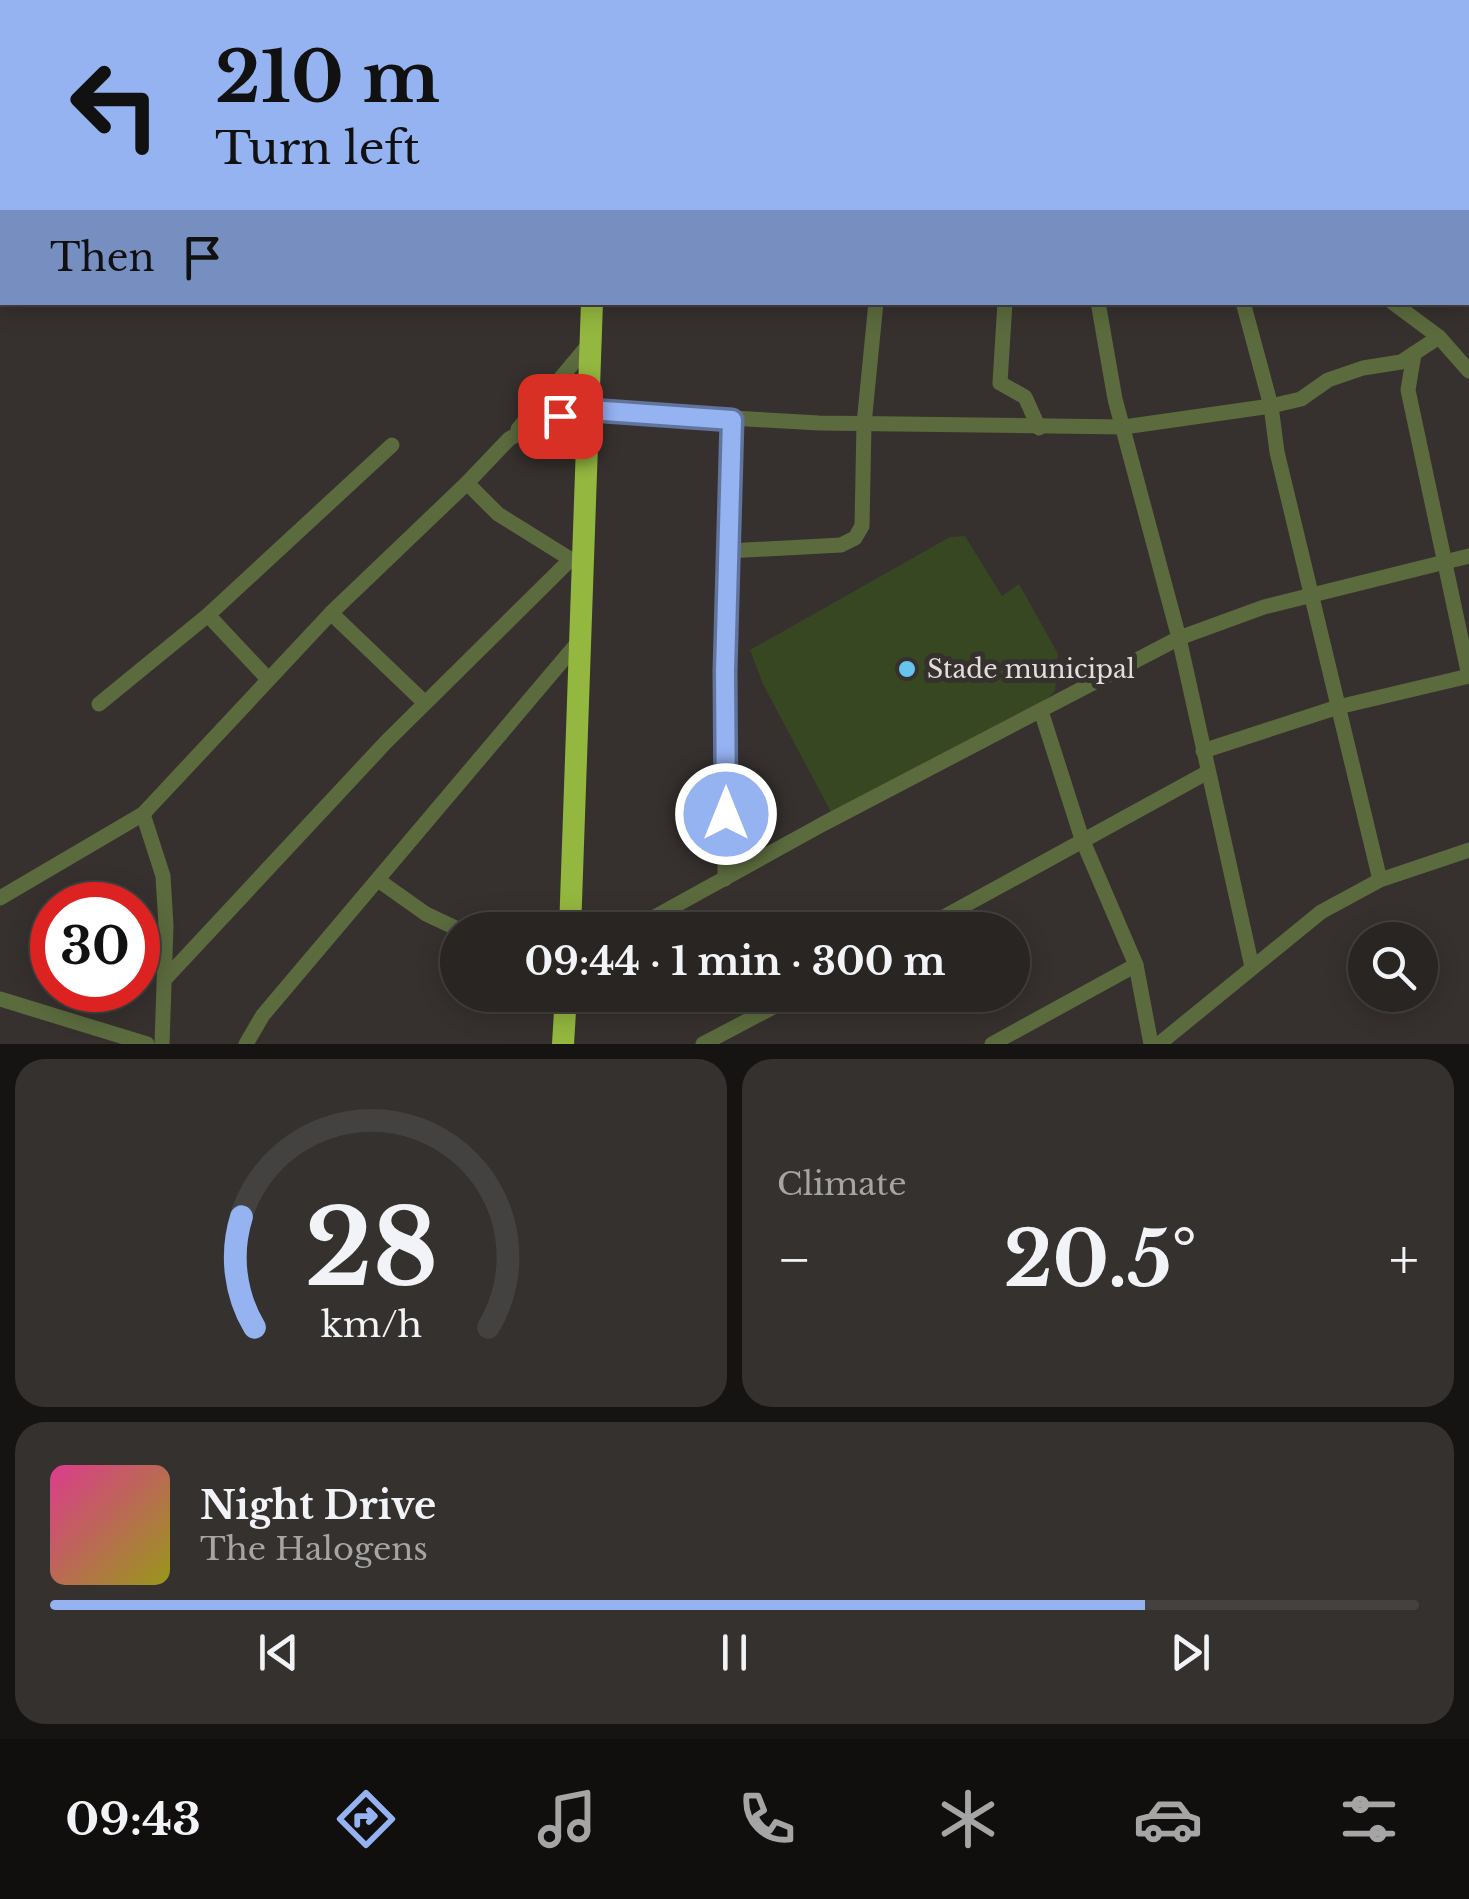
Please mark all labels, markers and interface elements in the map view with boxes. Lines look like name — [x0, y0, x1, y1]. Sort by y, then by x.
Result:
text: 210 m — [215, 34, 440, 121]
icon: left — [50, 40, 180, 170]
text: Turn left — [215, 120, 420, 176]
icon: arrive — [175, 230, 230, 285]
text: Then — [50, 234, 155, 281]
pin — [518, 374, 603, 459]
icon: arrive — [533, 389, 588, 444]
place label: Stade municipal — [927, 654, 1135, 685]
marker: Stade municipal — [896, 658, 918, 680]
position arrow — [674, 762, 778, 866]
speed limit sign: 30 — [30, 882, 160, 1012]
map controls — [1348, 922, 1438, 1012]
button: search — [1348, 922, 1438, 1012]
text: 09:44 · 1 min · 300 m — [524, 938, 946, 985]
text: Climate — [777, 1164, 906, 1204]
text: 28 — [304, 1184, 438, 1313]
text: 20.5° — [1004, 1213, 1197, 1306]
text: − — [777, 1226, 812, 1294]
text: + — [1389, 1226, 1419, 1294]
text: km/h — [320, 1302, 422, 1347]
text: Night Drive — [200, 1482, 436, 1529]
text: The Halogens — [200, 1529, 428, 1569]
icon: previous — [251, 1625, 306, 1680]
icon: pause — [707, 1625, 762, 1680]
icon: next — [1163, 1625, 1218, 1680]
icon: directions — [331, 1784, 401, 1854]
icon: music — [532, 1784, 602, 1854]
icon: phone — [732, 1784, 802, 1854]
icon: climate — [933, 1784, 1003, 1854]
icon: car — [1133, 1784, 1203, 1854]
icon: filters — [1334, 1784, 1404, 1854]
text: 09:43 — [65, 1791, 201, 1847]

